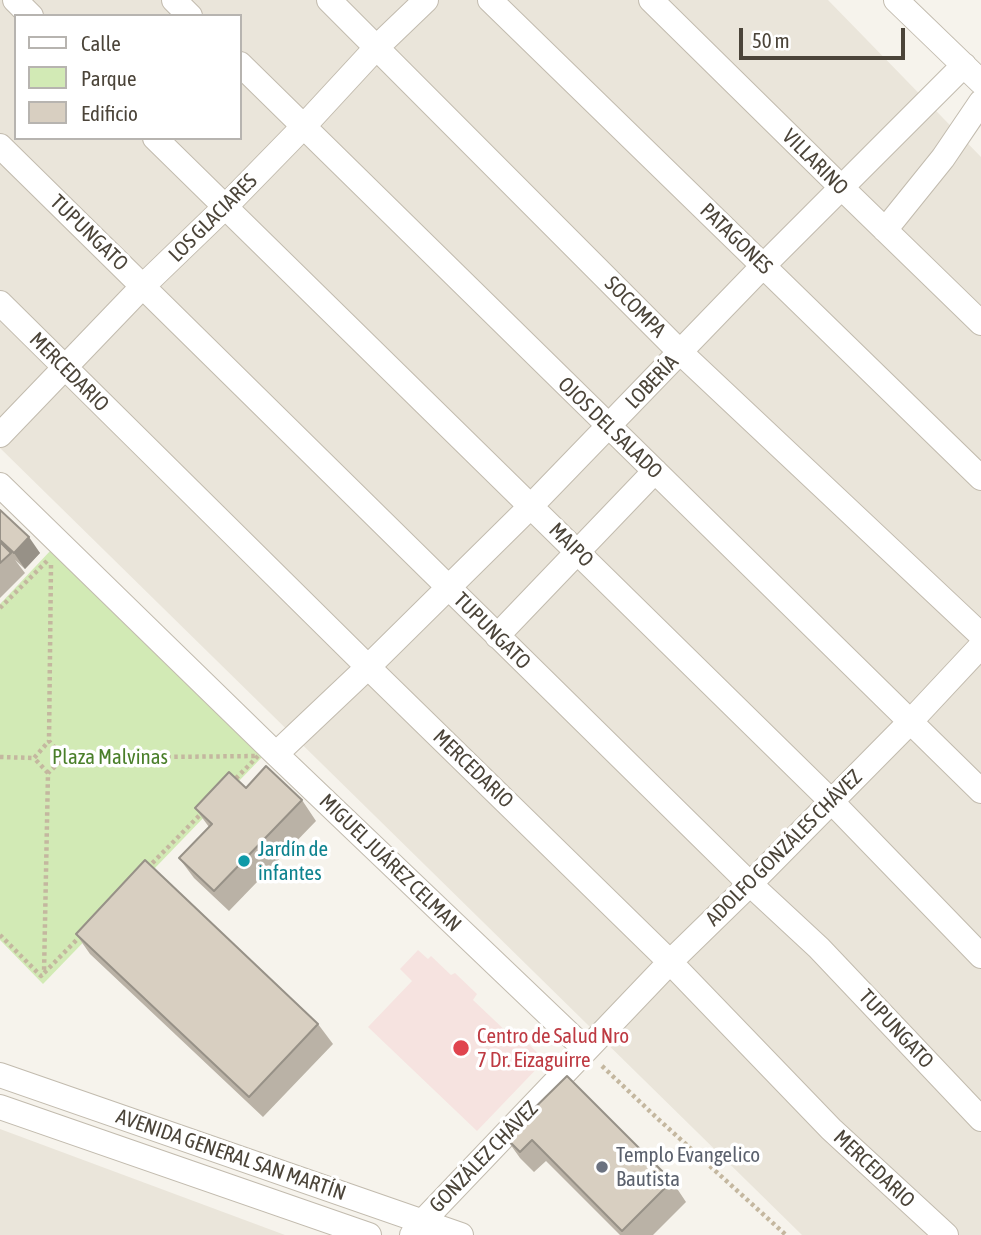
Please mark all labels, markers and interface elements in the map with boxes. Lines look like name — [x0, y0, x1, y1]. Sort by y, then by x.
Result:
legend — [14, 14, 242, 140]
scale bar — [743, 14, 909, 58]
text: 50 m — [752, 28, 790, 52]
text: Calle — [81, 31, 121, 55]
text: Parque — [81, 66, 136, 90]
text: Edificio — [81, 101, 138, 125]
street label: VILLARINO — [777, 124, 853, 200]
street label: LOS GLACIARES — [164, 169, 262, 267]
street label: TUPUNGATO — [45, 190, 133, 276]
street label: PATAGONES — [694, 198, 778, 280]
street label: SOCOMPA — [599, 271, 671, 343]
street label: MERCEDARIO — [24, 327, 114, 417]
street label: LOBERÍA — [620, 350, 684, 414]
street label: OJOS DEL SALADO — [552, 372, 668, 484]
street label: MAIPO — [544, 518, 598, 572]
street label: TUPUNGATO — [448, 587, 536, 675]
street label: MERCEDARIO — [428, 725, 518, 813]
park label: Plaza Malvinas — [52, 744, 168, 770]
street label: ADOLFO GONZÁLES CHÁVEZ — [701, 765, 867, 931]
street label: MIGUEL JUÁREZ CELMAN — [314, 789, 466, 937]
place label: Jardín de infantes — [258, 836, 328, 886]
marker: Jardín de infantes — [236, 853, 252, 869]
street label: TUPUNGATO — [853, 984, 939, 1074]
place label: Centro de Salud Nro 7 Dr. Eizaguirre — [477, 1023, 629, 1073]
marker: Centro de Salud Nro 7 Dr. Eizaguirre — [451, 1038, 471, 1058]
street label: GONZÁLEZ CHÁVEZ — [425, 1096, 543, 1218]
street label: AVENIDA GENERAL SAN MARTÍN — [113, 1104, 349, 1206]
street label: MERCEDARIO — [828, 1125, 920, 1213]
place label: Templo Evangelico Bautista — [616, 1142, 760, 1192]
marker: Templo Evangelico Bautista — [594, 1159, 610, 1175]

